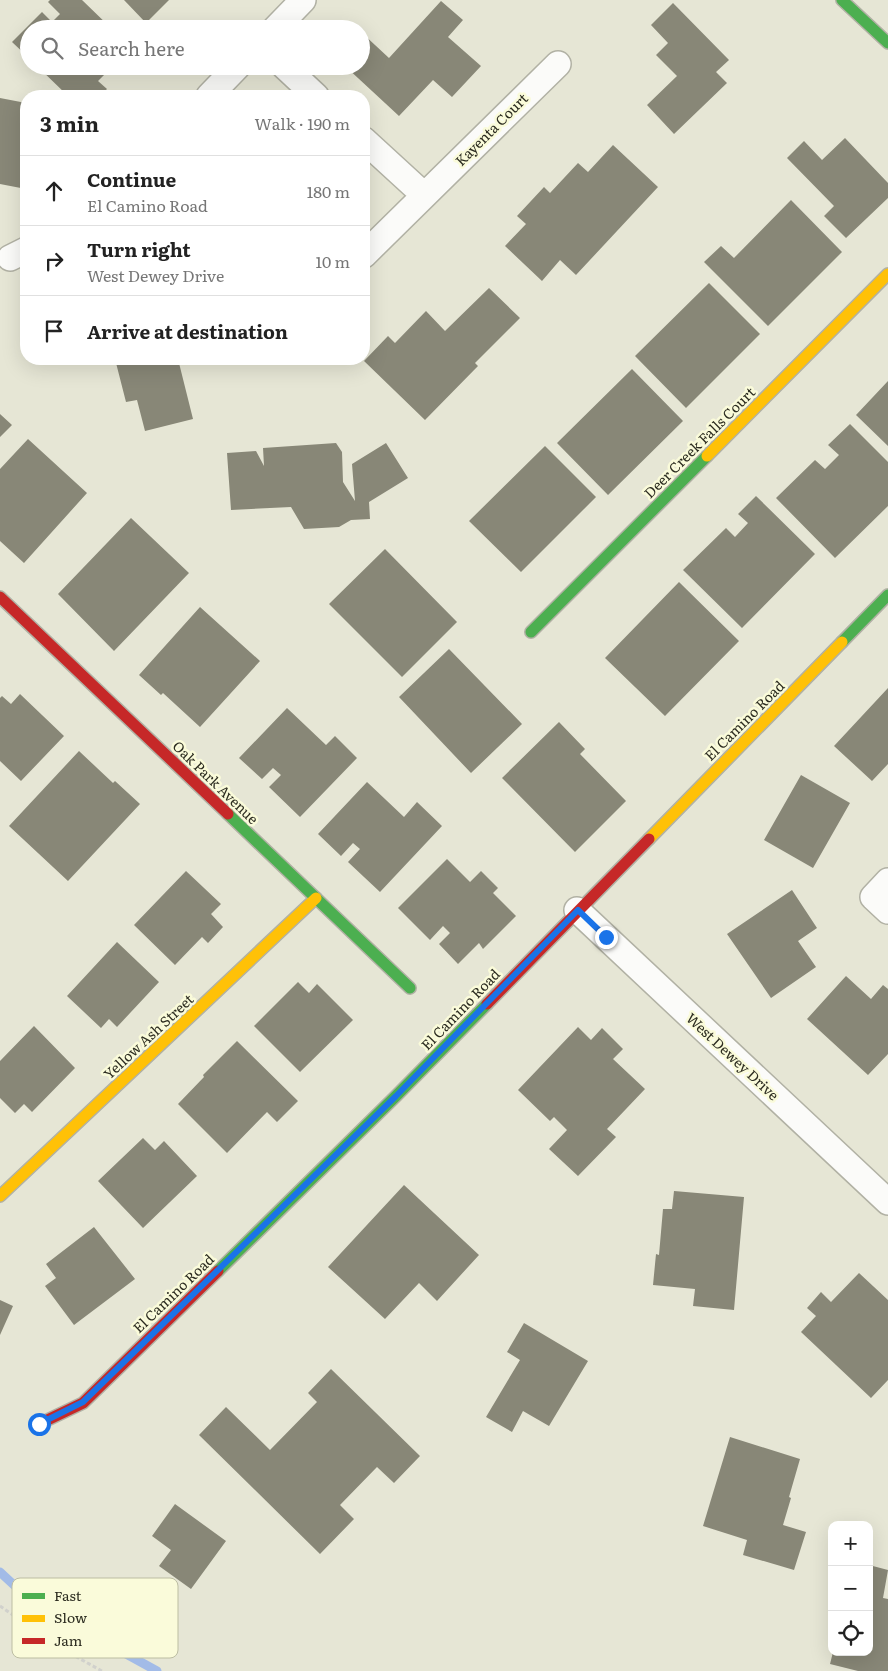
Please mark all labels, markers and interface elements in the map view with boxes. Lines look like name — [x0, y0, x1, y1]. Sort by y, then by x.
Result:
search box — [20, 20, 370, 75]
icon: search — [38, 34, 66, 62]
text: Search here — [78, 34, 185, 62]
street label: Kayenta Court — [450, 88, 532, 170]
text: 3 min — [40, 107, 99, 138]
text: Walk · 190 m — [254, 111, 350, 135]
text: Continue — [87, 165, 176, 193]
icon: ahead — [40, 177, 68, 205]
text: 180 m — [307, 179, 350, 203]
text: El Camino Road — [87, 193, 208, 217]
text: Turn right — [87, 235, 191, 263]
icon: right — [40, 247, 68, 275]
text: 10 m — [316, 249, 350, 273]
text: West Dewey Drive — [87, 263, 224, 287]
icon: arrive — [40, 317, 68, 345]
text: Arrive at destination — [87, 317, 288, 345]
street label: Deer Creek Falls Court — [639, 382, 759, 502]
street label: El Camino Road — [700, 675, 789, 764]
street label: Oak Park Avenue — [169, 736, 263, 828]
route end — [595, 926, 618, 949]
street label: El Camino Road — [416, 964, 504, 1054]
street label: Yellow Ash Street — [99, 989, 198, 1083]
street label: West Dewey Drive — [682, 1008, 784, 1104]
street label: El Camino Road — [128, 1249, 218, 1337]
route start — [28, 1413, 51, 1436]
map controls — [828, 1521, 873, 1656]
button: + — [828, 1521, 873, 1566]
button: − — [828, 1566, 873, 1611]
legend — [12, 1578, 178, 1658]
text: Fast — [54, 1585, 82, 1605]
text: Slow — [54, 1607, 87, 1627]
button: locate — [828, 1611, 873, 1656]
text: Jam — [54, 1630, 83, 1650]

